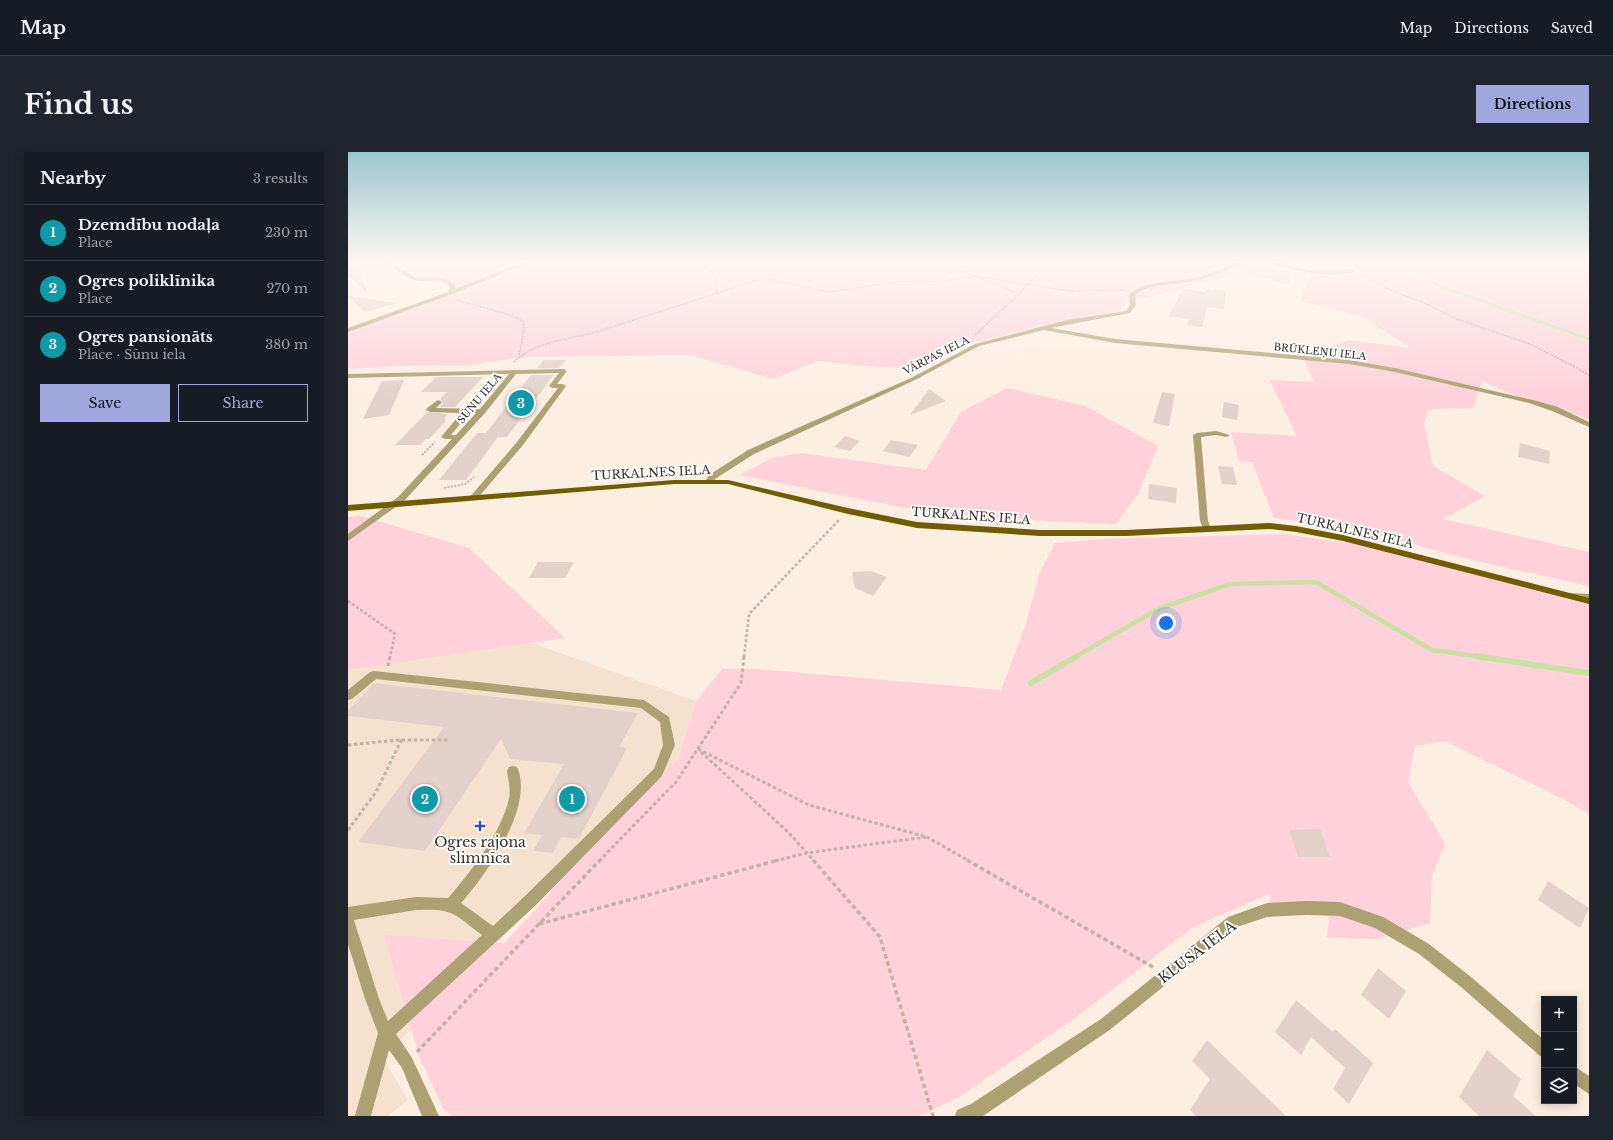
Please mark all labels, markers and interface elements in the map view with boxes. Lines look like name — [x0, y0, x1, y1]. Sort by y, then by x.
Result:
text: Map — [20, 16, 66, 39]
text: Map — [1400, 19, 1432, 37]
text: Directions — [1454, 19, 1529, 37]
text: Saved — [1551, 19, 1593, 37]
button: Directions — [1476, 85, 1589, 123]
text: Find us — [24, 87, 134, 122]
text: Nearby — [40, 168, 106, 189]
text: 3 results — [253, 170, 308, 187]
text: Dzemdību nodaļa — [78, 215, 220, 234]
text: 1 — [50, 224, 56, 241]
text: 230 m — [265, 224, 308, 241]
text: Place — [78, 234, 113, 251]
text: Ogres poliklīnika — [78, 271, 215, 290]
text: 2 — [49, 280, 57, 297]
text: 270 m — [267, 280, 308, 297]
text: Place — [78, 290, 113, 307]
text: Ogres pansionāts — [78, 327, 213, 346]
street label: VĀRPAS IELA — [900, 332, 972, 378]
text: 3 — [49, 336, 57, 353]
text: 380 m — [265, 336, 308, 353]
street label: BRŪKLEŅU IELA — [1273, 339, 1367, 363]
text: Place · Sūnu iela — [78, 346, 186, 363]
street label: SŪNU IELA — [454, 370, 504, 426]
button: Save — [40, 384, 170, 422]
button: Share — [178, 384, 308, 422]
pin: 3 — [508, 388, 534, 418]
street label: TURKALNES IELA — [591, 462, 712, 483]
street label: TURKALNES IELA — [911, 504, 1032, 527]
street label: TURKALNES IELA — [1295, 510, 1416, 551]
your location — [1156, 613, 1176, 633]
pin: 2 — [412, 784, 438, 814]
pin: 1 — [559, 784, 585, 814]
marker: Ogres rajona slimnīca — [474, 820, 486, 832]
place label: Ogres rajona slimnīca — [434, 833, 526, 867]
street label: KLUSĀ IELA — [1155, 917, 1240, 987]
map controls — [1541, 996, 1577, 1104]
button: + — [1541, 996, 1577, 1032]
button: − — [1541, 1032, 1577, 1068]
button: layers — [1541, 1068, 1577, 1104]

